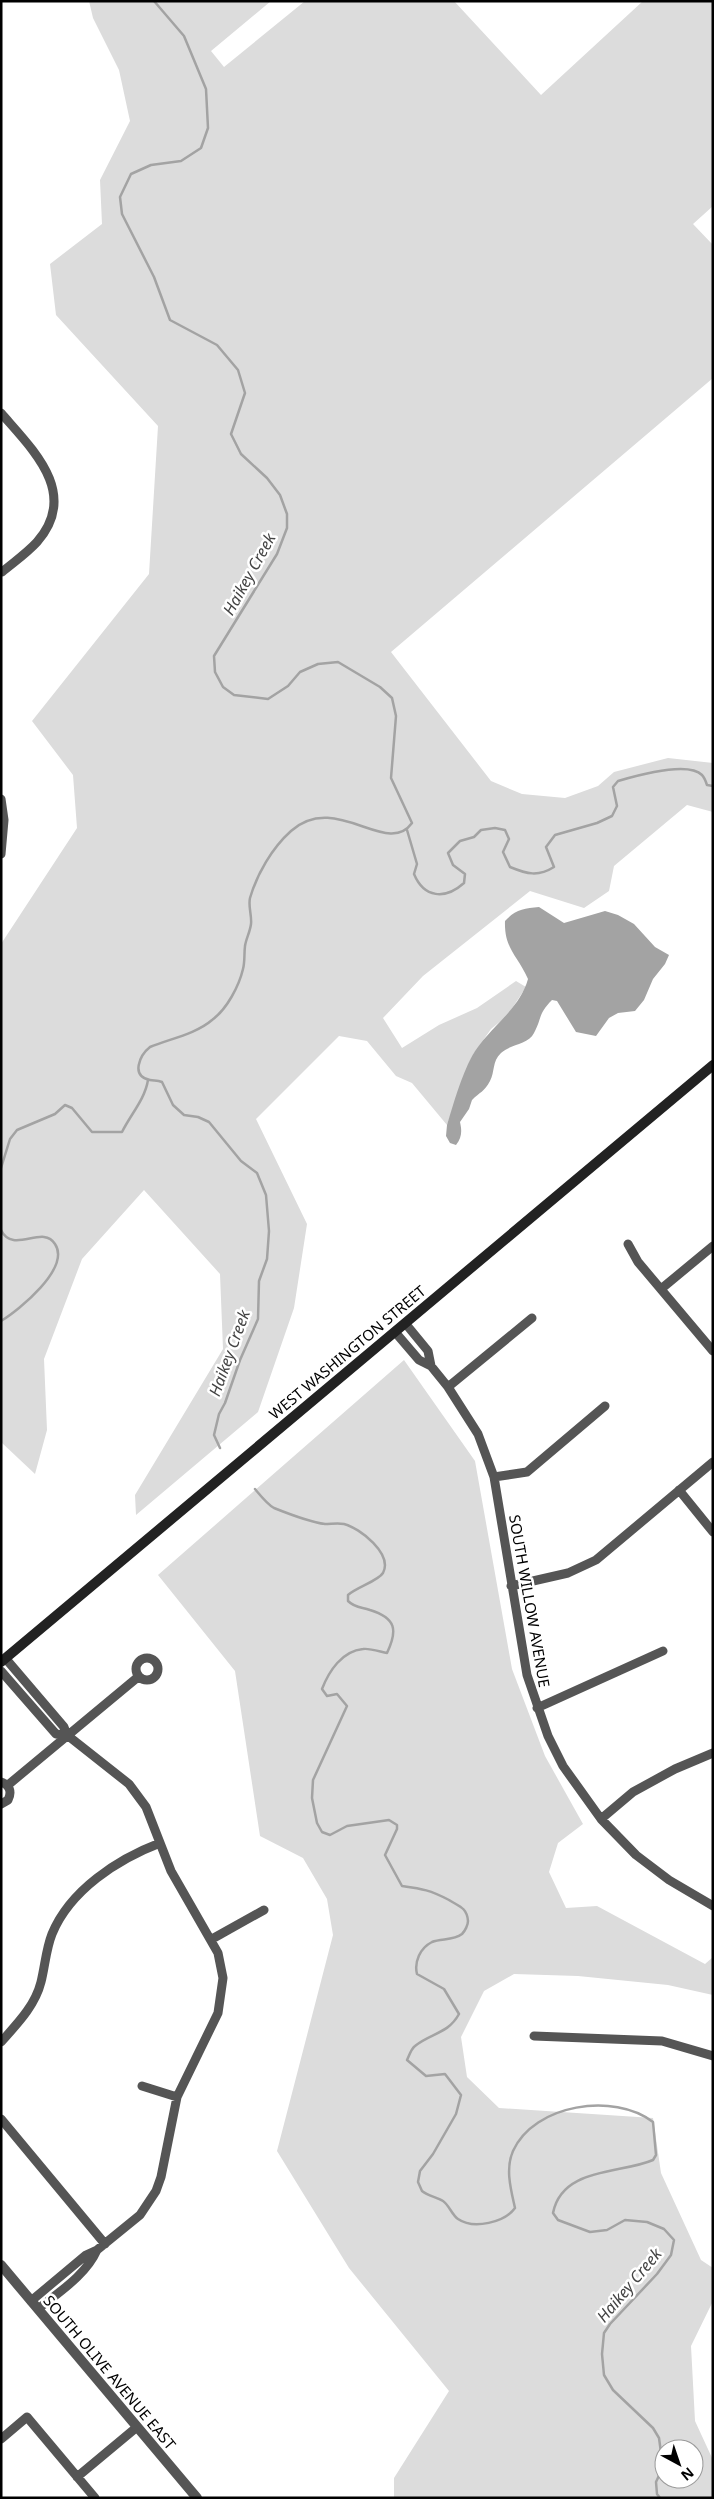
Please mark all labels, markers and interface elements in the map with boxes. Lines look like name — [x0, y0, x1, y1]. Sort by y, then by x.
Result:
water label: Haikey Creek — [217, 528, 281, 619]
street label: WEST WASHINGTON STREET — [265, 1280, 430, 1423]
water label: Haikey Creek — [203, 1306, 255, 1399]
street label: SOUTH WILLOW AVENUE — [505, 1513, 555, 1689]
water label: Haikey Creek — [592, 2243, 667, 2327]
street label: SOUTH OLIVE AVENUE EAST — [39, 2291, 181, 2454]
north arrow — [654, 2439, 704, 2489]
text: N — [677, 2463, 698, 2485]

